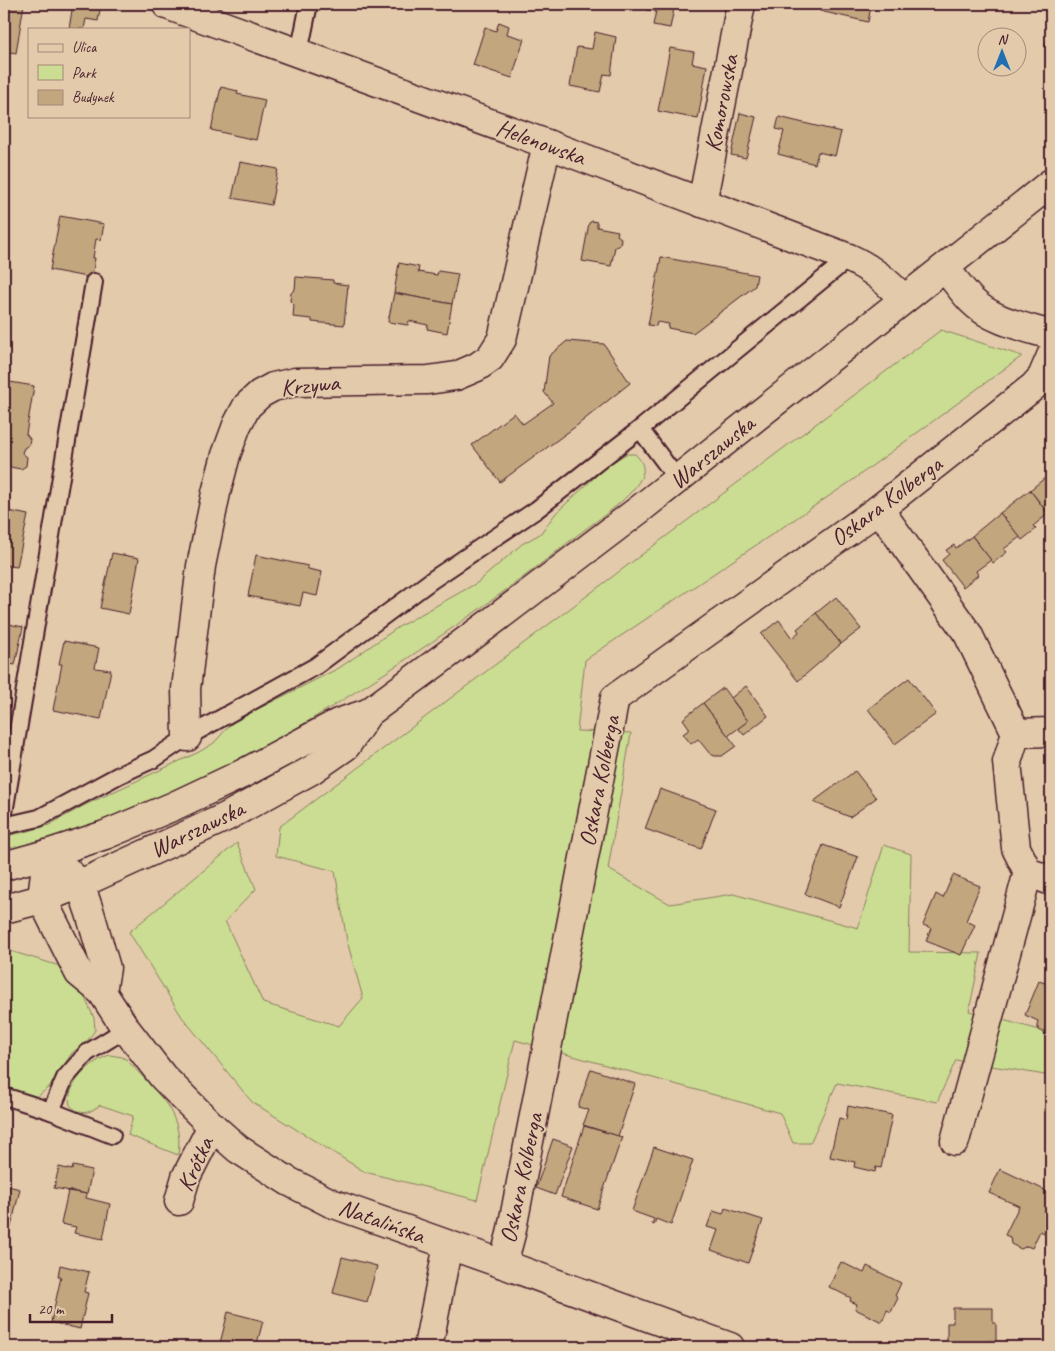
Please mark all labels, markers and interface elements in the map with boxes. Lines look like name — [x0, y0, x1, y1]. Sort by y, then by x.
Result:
legend — [28, 28, 190, 118]
north arrow — [978, 28, 1028, 78]
text: N — [998, 31, 1009, 48]
text: Ulica — [72, 38, 97, 57]
street label: Komorowska — [697, 51, 745, 154]
text: Park — [72, 64, 97, 83]
text: Budynek — [72, 88, 115, 107]
street label: Helenowska — [492, 112, 591, 172]
street label: Krzywa — [279, 367, 343, 403]
street label: Warszawska — [663, 407, 762, 495]
street label: Oskara Kolberga — [824, 448, 949, 553]
street label: Oskara Kolberga — [572, 712, 627, 849]
street label: Warszawska — [145, 792, 251, 865]
street label: Oskara Kolberga — [493, 1109, 550, 1246]
street label: Krótka — [170, 1131, 221, 1196]
street label: Natalińska — [335, 1192, 430, 1251]
scale bar — [30, 1291, 112, 1323]
text: 20 m — [38, 1300, 65, 1319]

